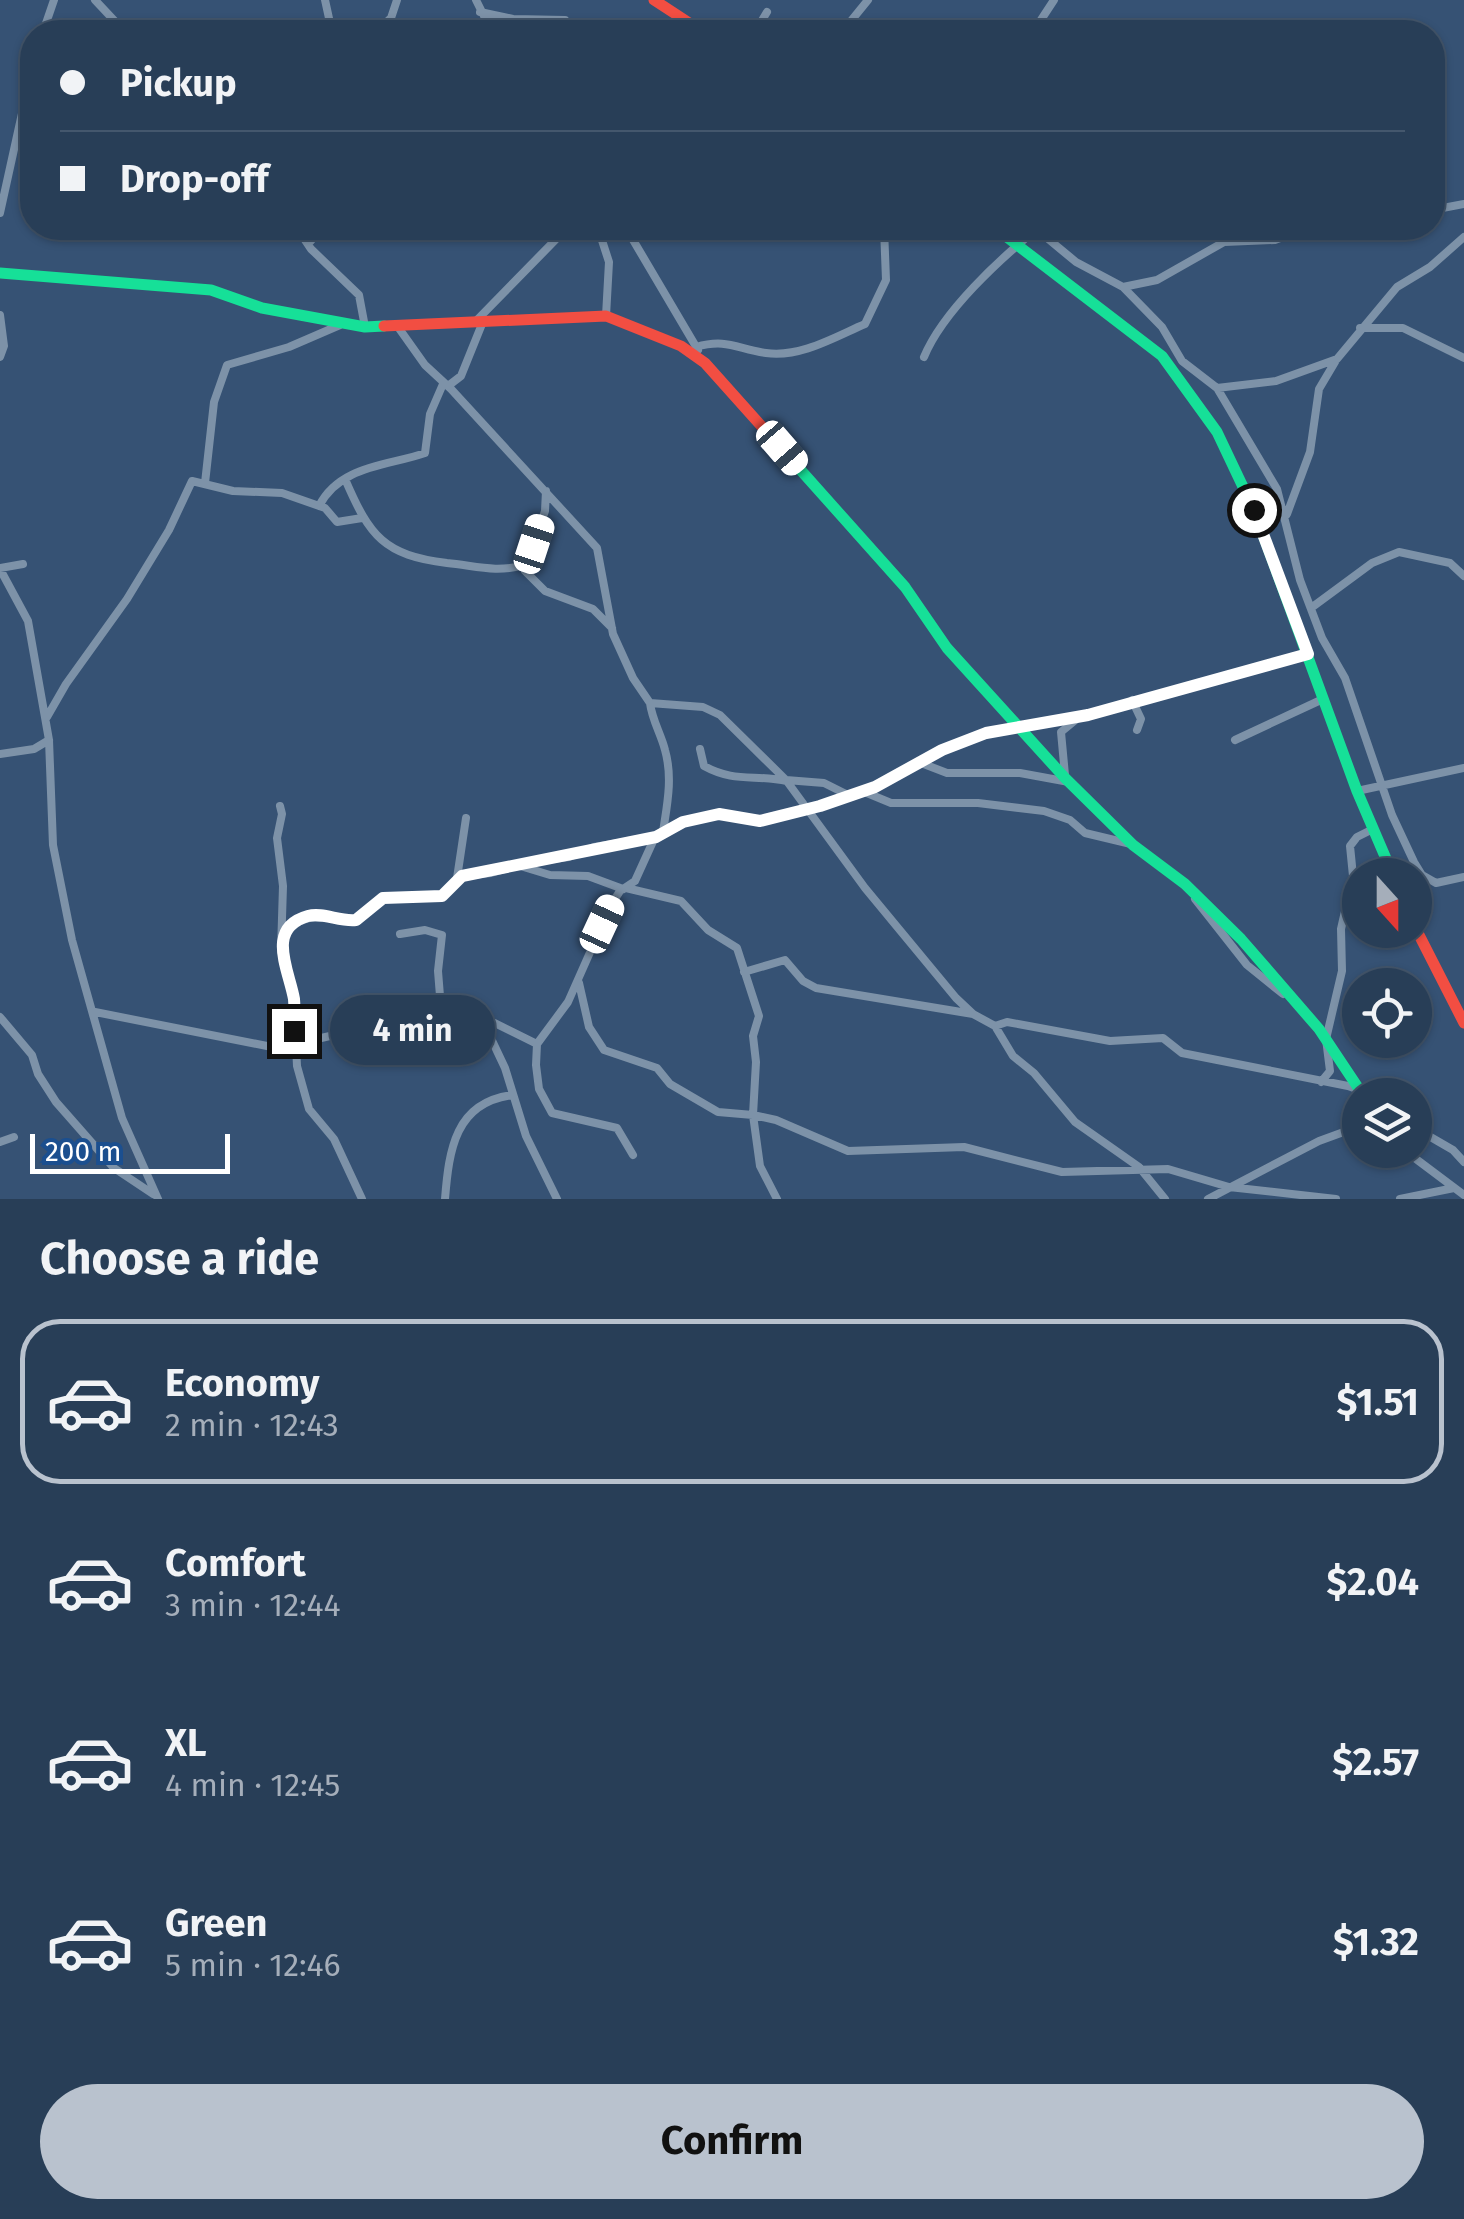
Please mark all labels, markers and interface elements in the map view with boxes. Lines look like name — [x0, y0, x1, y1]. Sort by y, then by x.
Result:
text: Pickup — [120, 60, 237, 106]
text: Drop-off — [120, 156, 268, 202]
car — [751, 416, 813, 480]
route start — [1232, 488, 1277, 533]
car — [510, 511, 558, 577]
north arrow — [1342, 858, 1432, 948]
map controls — [1342, 858, 1432, 1168]
car — [576, 890, 628, 958]
button: locate — [1342, 968, 1432, 1058]
callout: 4 min — [329, 996, 494, 1066]
route end — [272, 1009, 317, 1054]
text: 4 min — [372, 1011, 453, 1049]
button: layers — [1342, 1078, 1432, 1168]
scale bar — [30, 1129, 230, 1174]
text: 200 m — [45, 1135, 122, 1168]
text: Choose a ride — [40, 1232, 319, 1286]
icon: car — [45, 1357, 135, 1447]
text: Economy — [165, 1360, 320, 1406]
text: $1.51 — [1337, 1379, 1419, 1425]
text: 2 min · 12:43 — [165, 1406, 339, 1444]
icon: car — [45, 1537, 135, 1627]
text: Comfort — [165, 1540, 306, 1586]
text: $2.04 — [1327, 1559, 1419, 1605]
text: 3 min · 12:44 — [165, 1586, 341, 1624]
icon: car — [45, 1717, 135, 1807]
text: XL — [165, 1720, 207, 1766]
text: $2.57 — [1332, 1739, 1419, 1785]
text: 4 min · 12:45 — [165, 1766, 340, 1804]
icon: car — [45, 1897, 135, 1987]
text: Green — [165, 1900, 268, 1946]
text: $1.32 — [1333, 1919, 1419, 1965]
text: 5 min · 12:46 — [165, 1946, 341, 1984]
button: Confirm — [40, 2084, 1424, 2199]

